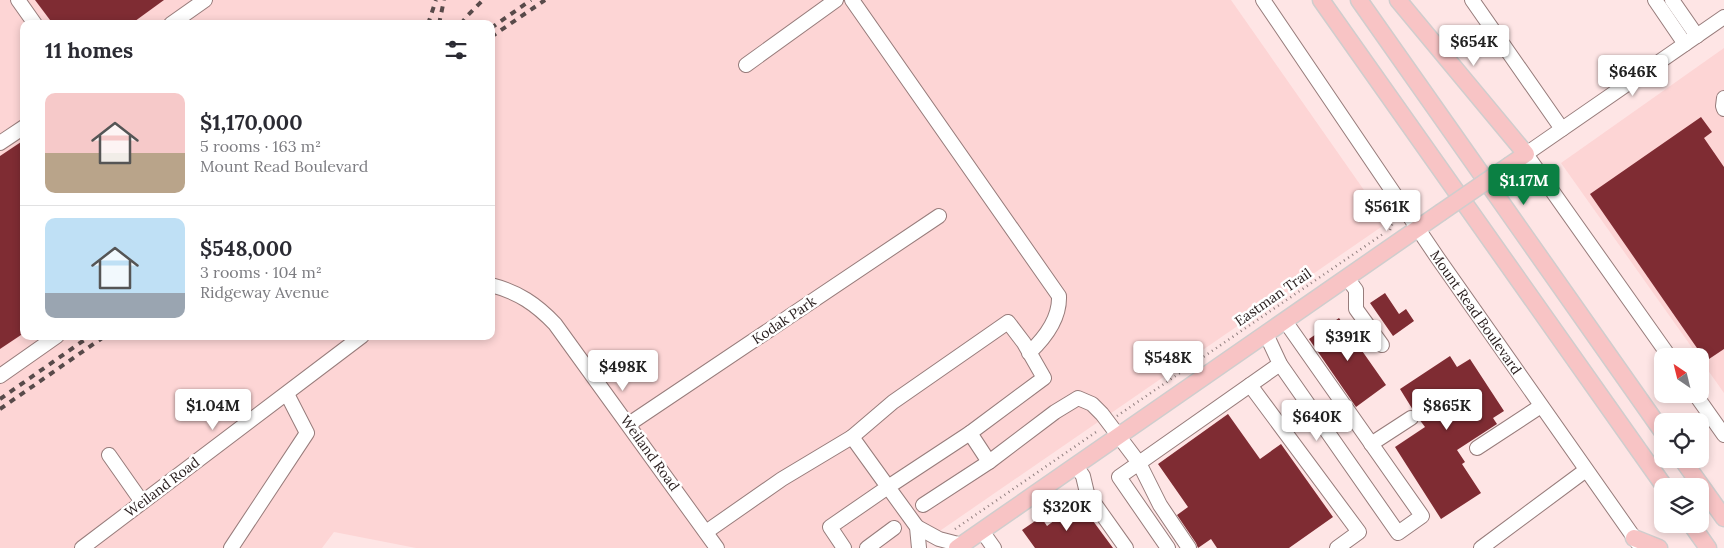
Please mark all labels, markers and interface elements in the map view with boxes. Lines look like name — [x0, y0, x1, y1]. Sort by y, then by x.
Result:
pin: $654K — [1439, 24, 1509, 67]
text: $654K — [1450, 31, 1498, 51]
icon: filters — [442, 36, 470, 64]
text: 11 homes — [45, 37, 133, 64]
pin: $646K — [1598, 54, 1668, 97]
text: $646K — [1609, 61, 1657, 81]
text: $1,170,000 — [200, 109, 303, 136]
icon: home — [85, 113, 145, 173]
text: 5 rooms · 163 m² — [200, 136, 321, 156]
text: Mount Read Boulevard — [200, 156, 368, 176]
pin: $1.17M — [1483, 164, 1565, 206]
text: $1.17M — [1499, 170, 1549, 190]
pin: $561K — [1352, 190, 1422, 232]
text: $561K — [1364, 196, 1410, 216]
text: $548,000 — [200, 235, 292, 262]
icon: home — [85, 238, 145, 298]
street label: Mount Read Boulevard — [1426, 247, 1526, 378]
text: 3 rooms · 104 m² — [200, 262, 322, 282]
street label: Eastman Trail — [1231, 264, 1315, 330]
text: Ridgeway Avenue — [200, 282, 329, 302]
street label: Kodak Park — [749, 292, 820, 348]
pin: $391K — [1313, 320, 1383, 362]
text: $391K — [1325, 326, 1371, 346]
pin: $548K — [1133, 340, 1203, 383]
text: $548K — [1144, 347, 1192, 367]
north arrow — [1654, 348, 1709, 402]
map controls — [1654, 348, 1709, 533]
pin: $498K — [588, 350, 658, 392]
text: $498K — [599, 356, 647, 376]
pin: $1.04M — [172, 388, 254, 431]
pin: $865K — [1412, 388, 1482, 431]
text: $1.04M — [186, 395, 240, 415]
text: $865K — [1423, 395, 1471, 415]
pin: $640K — [1282, 400, 1352, 442]
text: $640K — [1293, 406, 1341, 426]
street label: Weiland Road — [617, 412, 683, 494]
button: locate — [1654, 413, 1709, 468]
street label: Weiland Road — [121, 453, 203, 521]
button: layers — [1654, 478, 1709, 533]
pin: $320K — [1032, 490, 1102, 532]
text: $320K — [1043, 496, 1091, 516]

